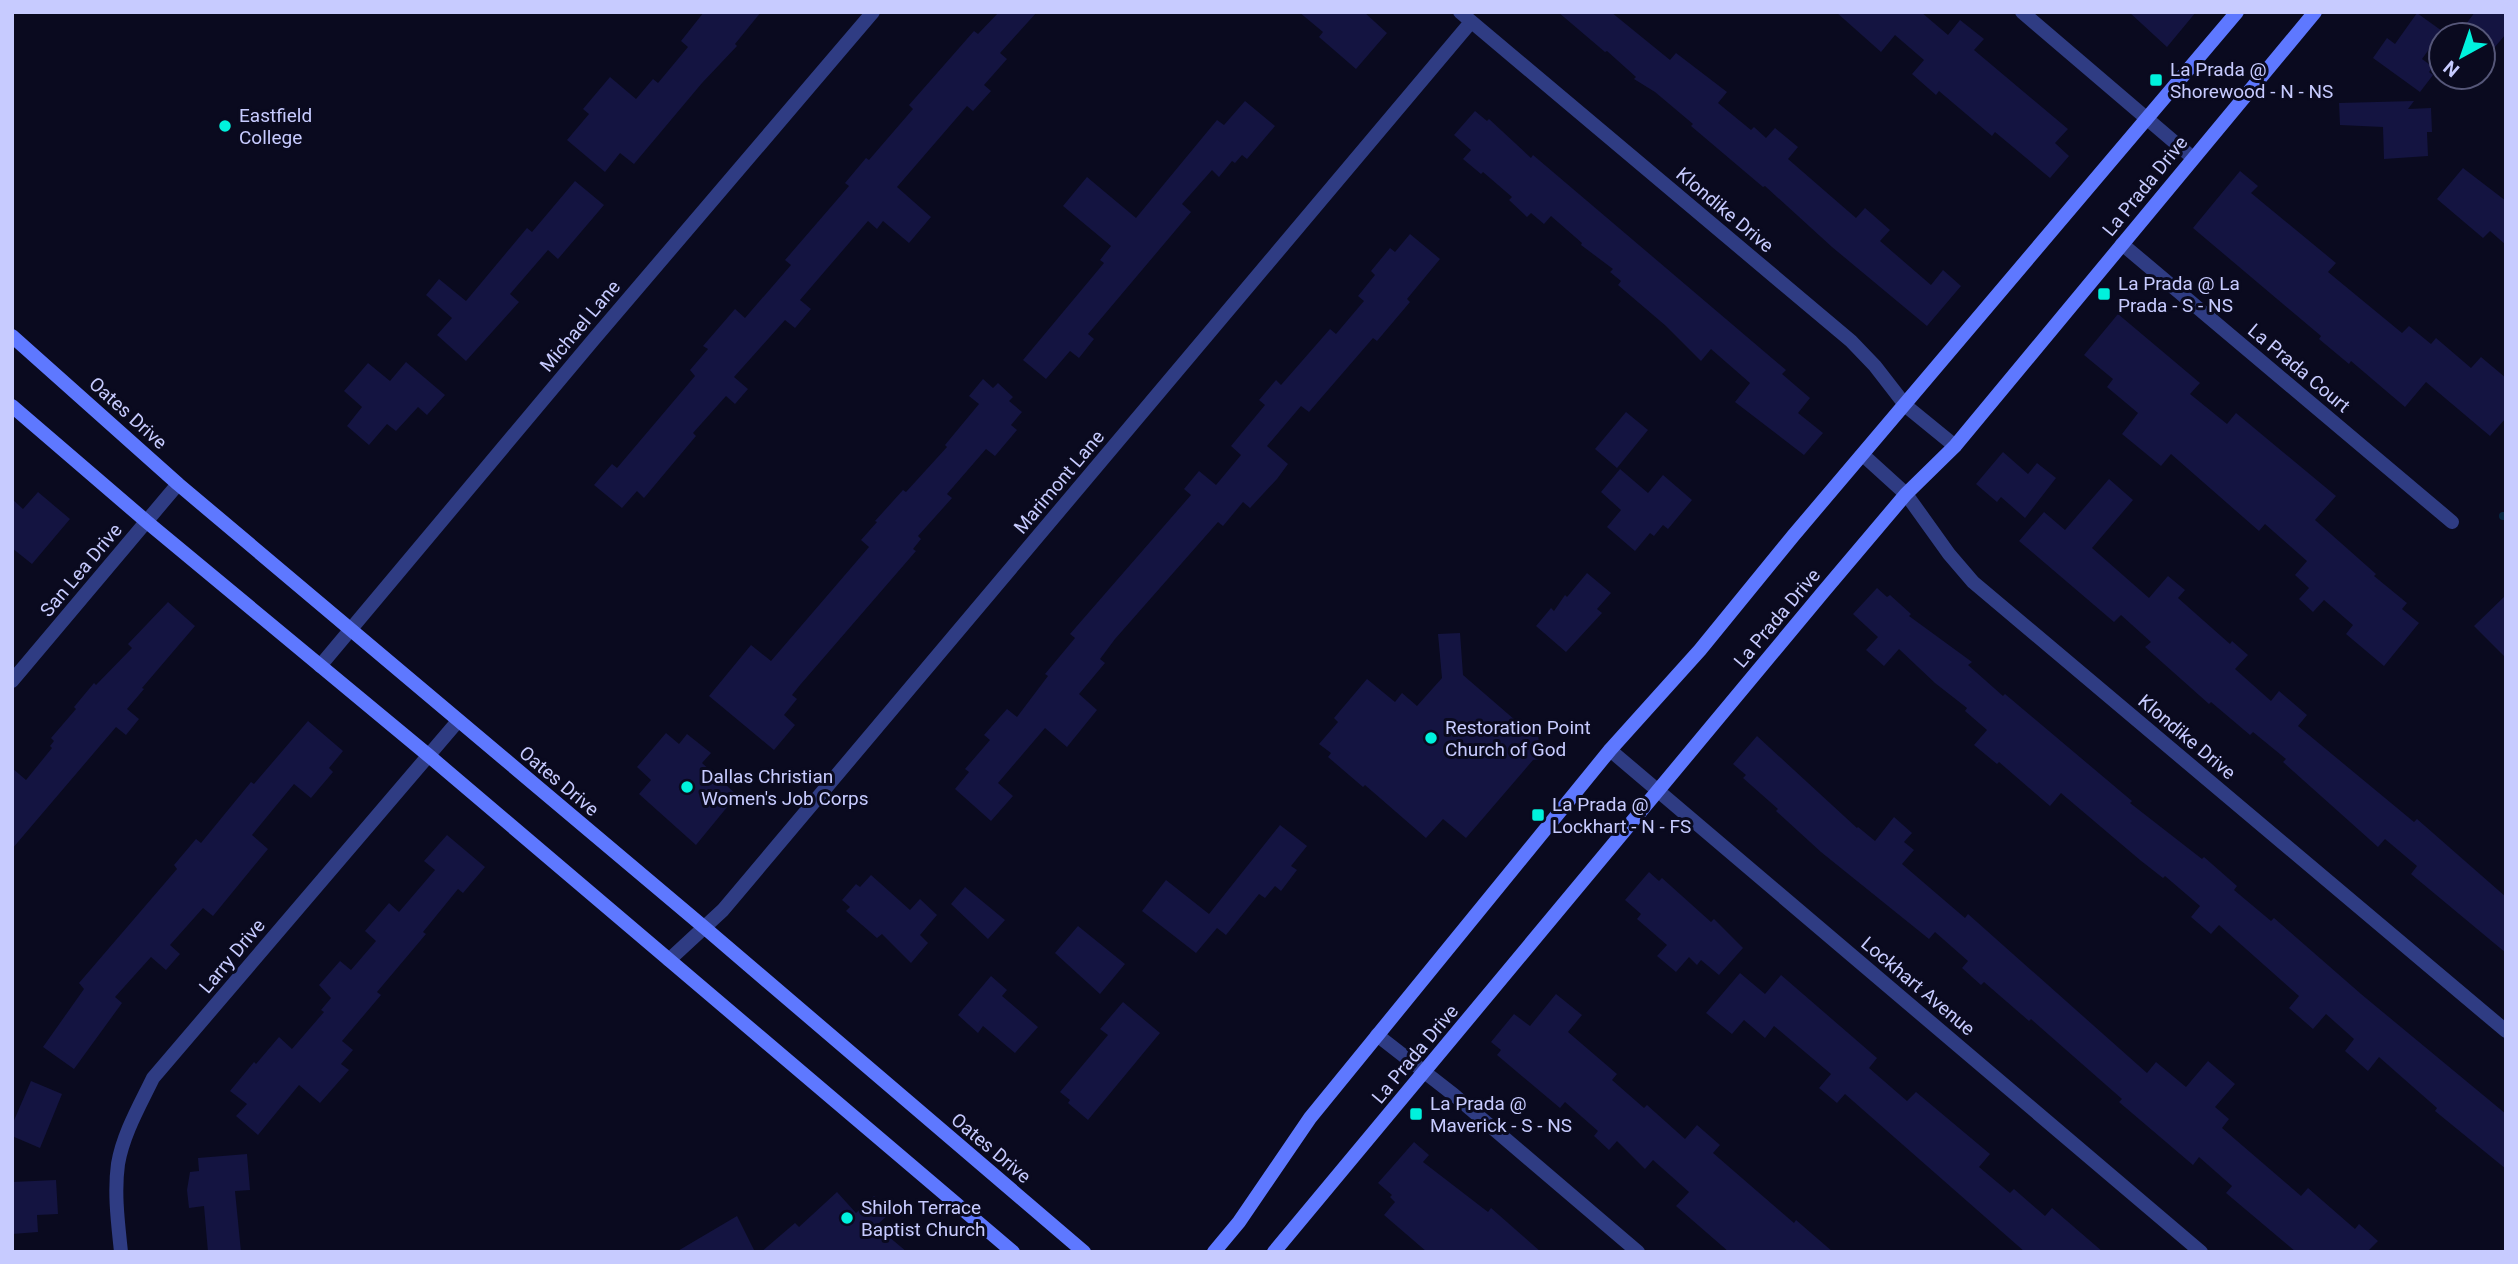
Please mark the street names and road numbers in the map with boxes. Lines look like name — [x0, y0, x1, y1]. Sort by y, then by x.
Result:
street label: La Prada Drive — [2098, 131, 2192, 241]
street label: Klondike Drive — [1672, 163, 1778, 257]
street label: Michael Lane — [535, 276, 625, 376]
street label: La Prada Court — [2243, 319, 2355, 417]
street label: Oates Drive — [84, 372, 172, 454]
street label: Marimont Lane — [1009, 426, 1109, 538]
street label: San Lea Drive — [35, 519, 127, 621]
street label: La Prada Drive — [1729, 564, 1825, 672]
street label: Klondike Drive — [2134, 690, 2240, 784]
street label: Oates Drive — [514, 741, 604, 821]
street label: Larry Drive — [194, 914, 270, 998]
street label: Lockhart Avenue — [1856, 932, 1980, 1040]
street label: La Prada Drive — [1367, 1000, 1463, 1108]
street label: Oates Drive — [946, 1108, 1036, 1188]

